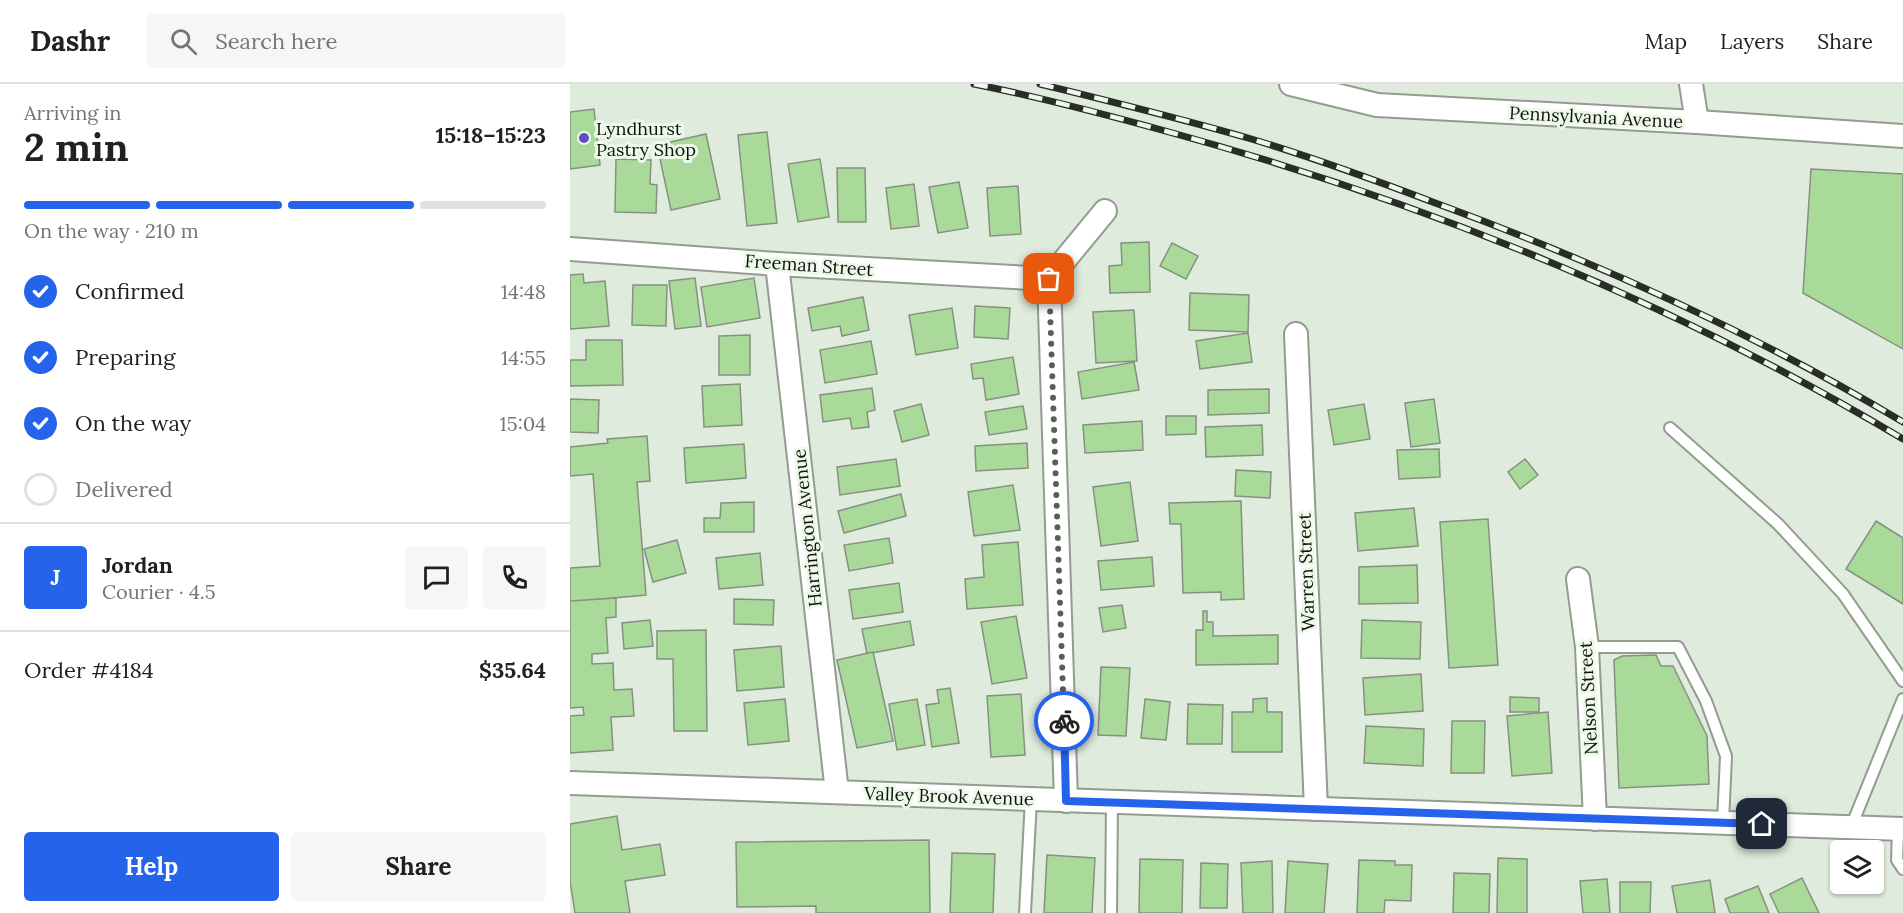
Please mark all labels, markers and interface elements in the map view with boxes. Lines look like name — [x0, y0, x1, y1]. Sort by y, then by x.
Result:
search box — [146, 14, 566, 68]
text: Dashr — [30, 23, 110, 59]
icon: search — [167, 25, 200, 58]
text: Search here — [215, 27, 337, 55]
text: Map — [1644, 28, 1687, 55]
text: Layers — [1720, 28, 1784, 55]
text: Share — [1817, 28, 1873, 55]
text: Arriving in — [24, 100, 121, 125]
street label: Pennsylvania Avenue — [1508, 101, 1684, 133]
place label: Lyndhurst Pastry Shop — [596, 117, 696, 161]
text: 15:18–15:23 — [435, 121, 546, 149]
text: 2 min — [24, 122, 129, 172]
marker: Lyndhurst Pastry Shop — [577, 131, 591, 145]
text: On the way · 210 m — [24, 218, 199, 243]
street label: Freeman Street — [744, 249, 874, 281]
pin — [1023, 253, 1074, 304]
icon: bag — [1032, 262, 1065, 295]
icon: check — [24, 275, 57, 308]
text: Confirmed — [75, 277, 184, 305]
text: 14:48 — [501, 279, 546, 304]
icon: check — [24, 341, 57, 374]
text: Preparing — [75, 343, 175, 371]
text: 14:55 — [501, 345, 546, 370]
icon: check — [24, 407, 57, 440]
text: On the way — [75, 409, 191, 437]
text: 15:04 — [500, 411, 546, 436]
street label: Harrington Avenue — [787, 448, 827, 608]
text: Delivered — [75, 475, 173, 503]
street label: Warren Street — [1292, 512, 1320, 632]
button: chat — [405, 546, 468, 609]
button: phone — [483, 546, 546, 609]
text: Jordan — [102, 551, 173, 579]
text: J — [51, 563, 60, 591]
text: Courier · 4.5 — [102, 579, 216, 604]
street label: Nelson Street — [1574, 641, 1602, 755]
text: Order #4184 — [24, 656, 154, 684]
text: $35.64 — [479, 656, 546, 684]
courier — [1034, 691, 1094, 751]
icon: bike — [1048, 705, 1081, 738]
street label: Valley Brook Avenue — [863, 782, 1034, 810]
pin — [1736, 798, 1787, 849]
icon: home — [1745, 807, 1778, 840]
button: Help — [24, 832, 279, 901]
button: Share — [291, 832, 546, 901]
map controls — [1830, 840, 1884, 894]
button: layers — [1830, 840, 1884, 894]

